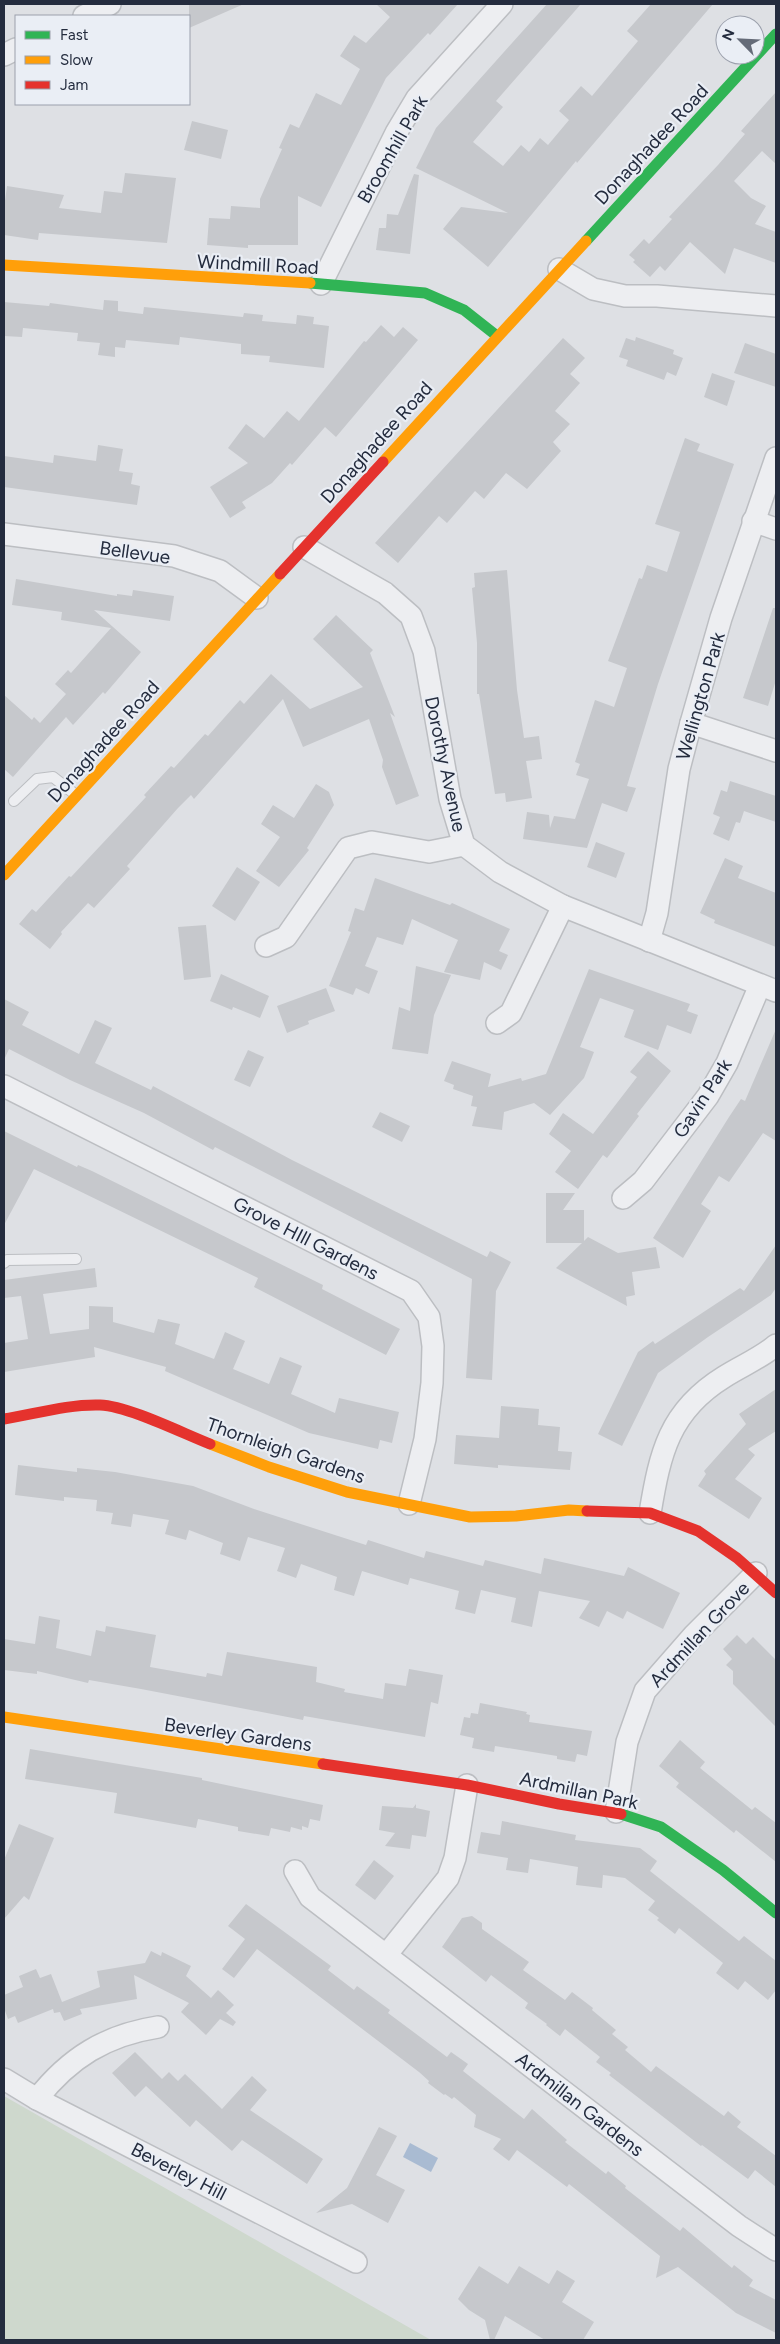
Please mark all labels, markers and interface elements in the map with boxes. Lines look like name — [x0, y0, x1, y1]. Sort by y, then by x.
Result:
legend — [15, 15, 190, 105]
north arrow — [715, 15, 765, 65]
text: Fast — [60, 26, 89, 44]
text: N — [719, 27, 739, 43]
text: Slow — [60, 51, 93, 69]
text: Jam — [60, 76, 88, 94]
street label: Donaghadee Road — [590, 79, 713, 209]
street label: Broomhill Park — [352, 91, 433, 207]
street label: Windmill Road — [197, 250, 319, 279]
street label: Donaghadee Road — [316, 377, 437, 508]
street label: Bellevue — [98, 536, 172, 569]
street label: Wellington Park — [671, 629, 730, 763]
street label: Donaghadee Road — [43, 676, 164, 807]
street label: Dorothy Avenue — [420, 694, 471, 834]
street label: Gavin Park — [668, 1054, 737, 1142]
street label: Grove HIll Gardens — [229, 1192, 383, 1285]
street label: Thornleigh Gardens — [204, 1413, 368, 1488]
street label: Ardmillan Grove — [645, 1577, 754, 1692]
street label: Beverley Gardens — [163, 1713, 313, 1756]
street label: Ardmillan Park — [518, 1767, 641, 1814]
street label: Ardmillan Gardens — [511, 2047, 648, 2162]
street label: Beverley Hill — [127, 2138, 230, 2205]

